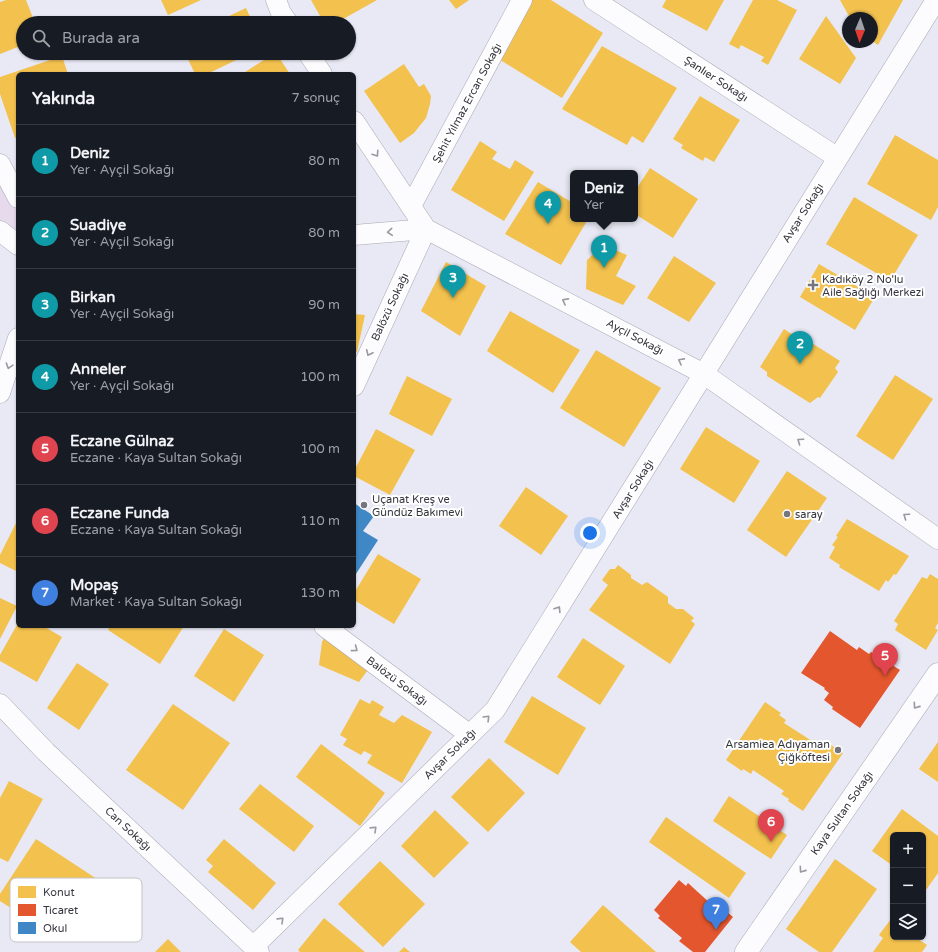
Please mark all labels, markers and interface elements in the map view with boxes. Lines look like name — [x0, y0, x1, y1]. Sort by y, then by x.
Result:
north arrow — [842, 12, 878, 48]
search box — [16, 16, 356, 60]
icon: search — [30, 27, 52, 49]
text: Burada ara — [62, 29, 140, 47]
street label: Şehit Yılmaz Ercan Sokağı — [430, 41, 504, 165]
street label: Şanlıer Sokağı — [682, 53, 750, 105]
text: Yakında — [32, 88, 95, 109]
text: 7 sonuç — [292, 90, 340, 106]
text: Deniz — [70, 144, 110, 162]
one-way arrow — [371, 149, 378, 156]
text: 1 — [41, 153, 49, 169]
text: 80 m — [308, 153, 340, 169]
text: Yer · Ayçil Sokağı — [70, 162, 174, 178]
popup — [570, 170, 638, 222]
text: Deniz — [584, 179, 624, 197]
street label: Avşar Sokağı — [780, 181, 826, 245]
pin: 4 — [535, 191, 561, 224]
text: Yer — [584, 197, 604, 213]
text: Suadiye — [70, 216, 126, 234]
text: 2 — [41, 225, 49, 241]
text: 80 m — [308, 225, 340, 241]
one-way arrow — [387, 227, 393, 236]
text: Yer · Ayçil Sokağı — [70, 234, 174, 250]
pin: 1 — [591, 235, 617, 268]
pin: 3 — [440, 265, 466, 298]
street label: Balözü Sokağı — [369, 271, 411, 343]
place label: Kadıköy 2 No'lu Aile Sağlığı Merkezi — [822, 273, 924, 299]
marker: Kadıköy 2 No'lu Aile Sağlığı Merkezi — [807, 279, 819, 291]
text: Birkan — [70, 288, 115, 306]
text: 3 — [41, 297, 49, 313]
text: 90 m — [308, 297, 340, 313]
one-way arrow — [562, 298, 570, 306]
text: Yer · Ayçil Sokağı — [70, 306, 174, 322]
street label: Ayçil Sokağı — [604, 316, 666, 358]
pin: 2 — [787, 331, 813, 364]
one-way arrow — [366, 349, 374, 356]
one-way arrow — [677, 359, 685, 366]
text: Anneler — [70, 360, 126, 378]
one-way arrow — [5, 362, 14, 369]
text: 4 — [41, 369, 49, 385]
text: 100 m — [300, 369, 340, 385]
text: Yer · Ayçil Sokağı — [70, 378, 174, 394]
text: Eczane Gülnaz — [70, 432, 174, 450]
one-way arrow — [797, 438, 804, 446]
text: 5 — [41, 441, 49, 457]
text: 100 m — [300, 441, 340, 457]
text: Eczane · Kaya Sultan Sokağı — [70, 450, 242, 466]
street label: Avşar Sokağı — [610, 457, 656, 521]
place label: Uçanat Kreş ve Gündüz Bakımevi — [372, 493, 463, 519]
marker: Uçanat Kreş ve Gündüz Bakımevi — [359, 500, 369, 510]
text: Eczane Funda — [70, 504, 170, 522]
place label: saray — [795, 508, 823, 521]
marker: saray — [782, 509, 792, 519]
text: 6 — [41, 513, 49, 529]
text: 110 m — [300, 513, 340, 529]
one-way arrow — [903, 513, 910, 521]
text: Eczane · Kaya Sultan Sokağı — [70, 522, 242, 538]
your location — [580, 523, 600, 543]
text: Mopaş — [70, 576, 119, 594]
text: 7 — [41, 585, 49, 601]
text: 130 m — [300, 585, 340, 601]
text: Market · Kaya Sultan Sokağı — [70, 594, 242, 610]
one-way arrow — [553, 607, 560, 614]
pin: 5 — [872, 643, 898, 676]
one-way arrow — [351, 645, 358, 652]
street label: Balözü Sokağı — [364, 654, 430, 708]
one-way arrow — [913, 702, 921, 709]
one-way arrow — [482, 715, 490, 723]
street label: Avşar Sokağı — [421, 726, 479, 782]
place label: Arsamiea Adıyaman Çiğköftesi — [725, 738, 830, 764]
marker: Arsamiea Adıyaman Çiğköftesi — [833, 745, 843, 755]
street label: Kaya Sultan Sokağı — [808, 768, 876, 858]
street label: Can Sokağı — [102, 804, 154, 854]
pin: 6 — [758, 809, 784, 842]
one-way arrow — [369, 826, 377, 834]
map controls — [890, 832, 926, 940]
button: + — [890, 832, 926, 868]
one-way arrow — [800, 866, 807, 873]
button: − — [890, 868, 926, 904]
legend — [10, 878, 142, 942]
text: Konut — [43, 886, 75, 899]
pin: 7 — [703, 897, 729, 930]
text: Ticaret — [43, 904, 78, 917]
button: layers — [890, 904, 926, 940]
one-way arrow — [276, 917, 284, 925]
text: Okul — [43, 922, 67, 935]

